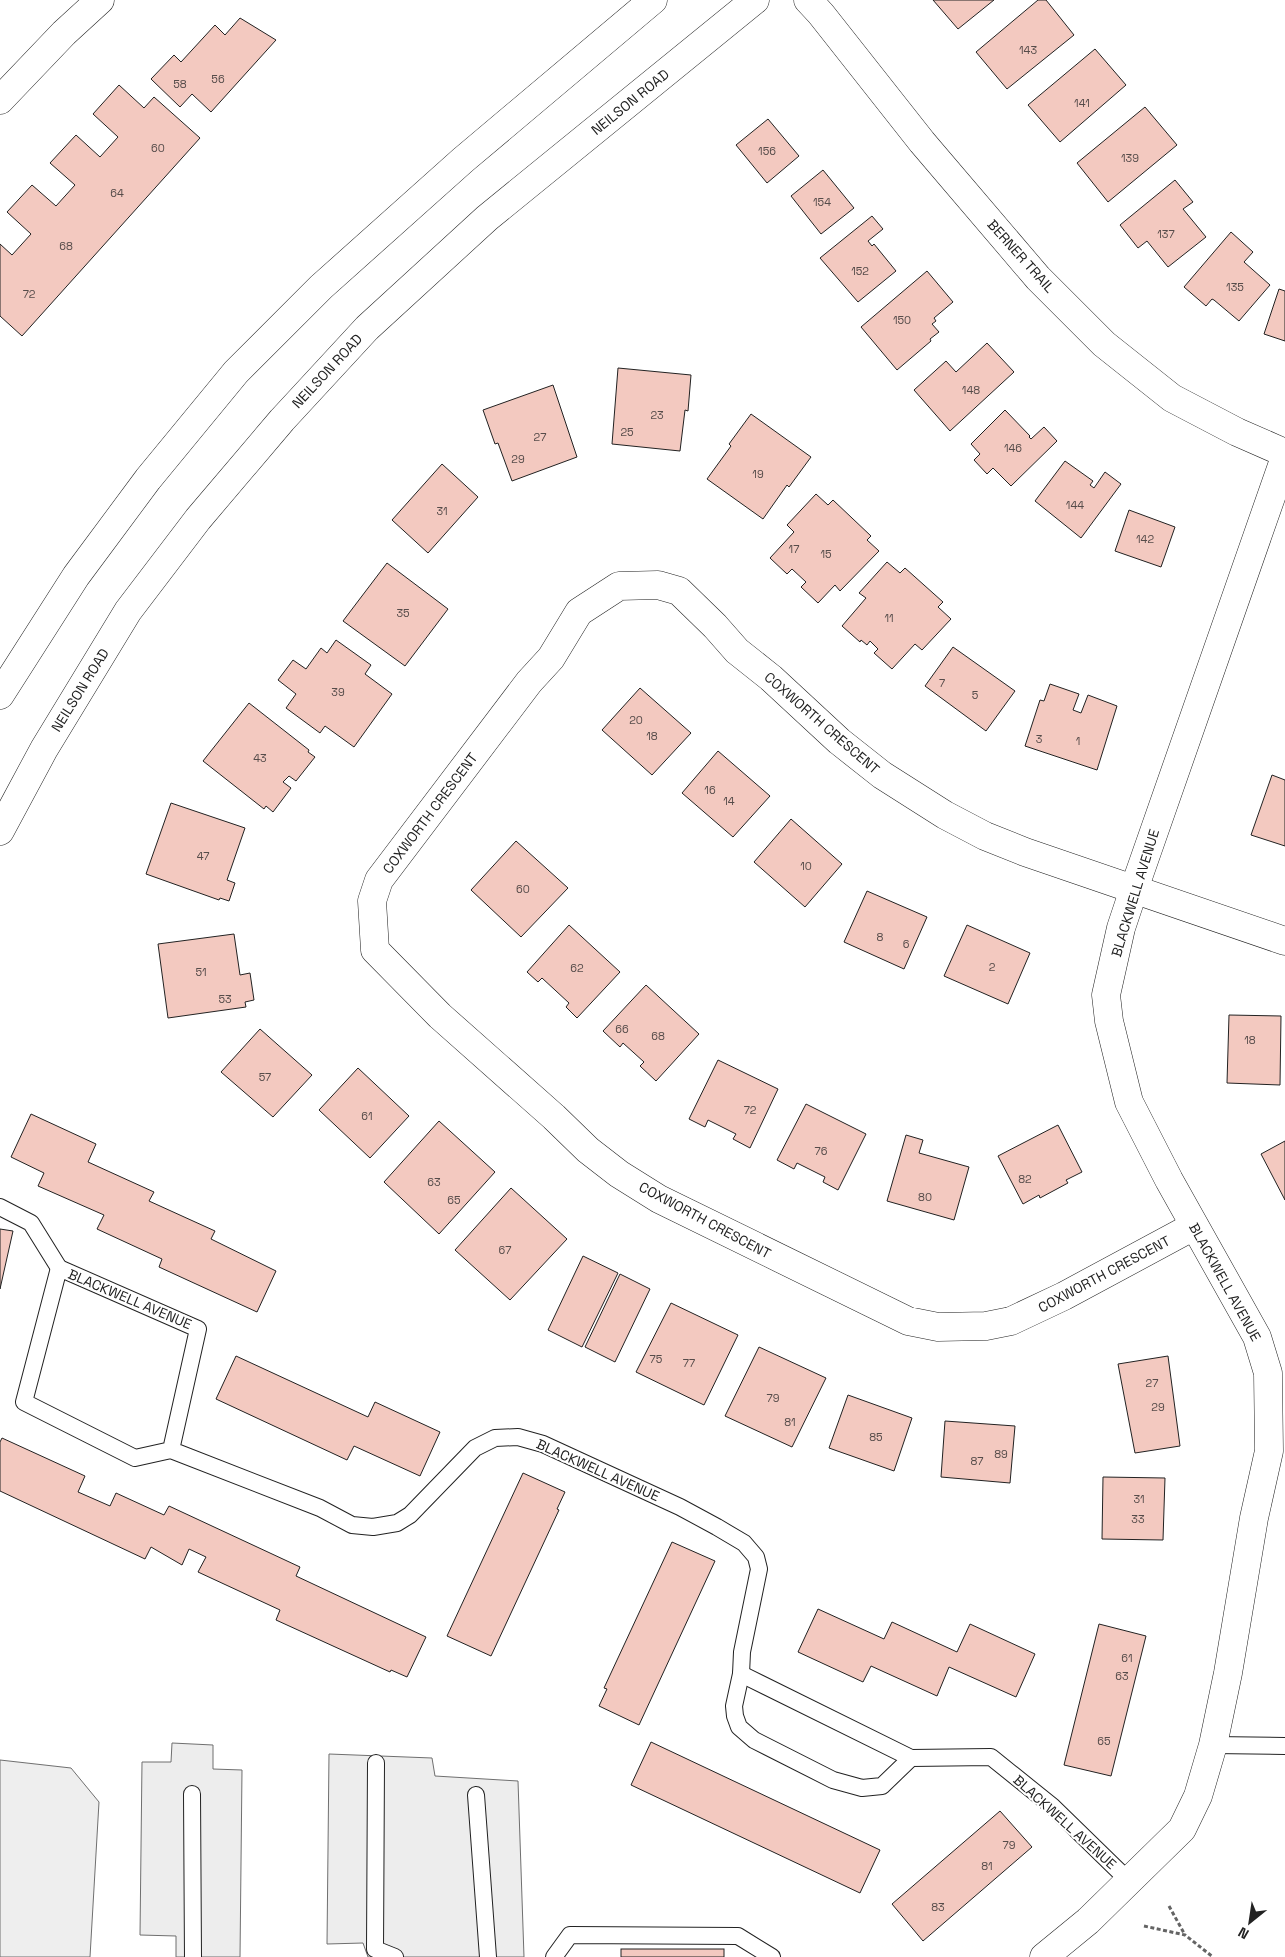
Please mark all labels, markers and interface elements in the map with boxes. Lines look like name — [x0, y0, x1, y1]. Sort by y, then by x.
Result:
house number: 143 — [1019, 43, 1037, 57]
street label: NEILSON ROAD — [587, 65, 673, 139]
house number: 56 — [211, 72, 225, 86]
house number: 58 — [173, 77, 187, 91]
house number: 141 — [1074, 96, 1090, 110]
house number: 60 — [151, 141, 165, 155]
house number: 156 — [758, 144, 776, 158]
house number: 139 — [1121, 151, 1139, 165]
house number: 64 — [110, 186, 124, 200]
house number: 154 — [813, 195, 831, 209]
street label: BERNER TRAIL — [983, 216, 1059, 297]
house number: 137 — [1157, 227, 1175, 241]
house number: 68 — [59, 239, 73, 253]
house number: 152 — [851, 264, 869, 278]
house number: 135 — [1226, 280, 1244, 294]
house number: 72 — [23, 287, 36, 301]
house number: 150 — [893, 313, 911, 327]
street label: NEILSON ROAD — [288, 330, 366, 412]
house number: 148 — [962, 383, 980, 397]
house number: 23 — [650, 408, 664, 422]
house number: 25 — [620, 425, 634, 439]
house number: 27 — [534, 430, 546, 444]
house number: 146 — [1004, 441, 1022, 455]
house number: 29 — [511, 452, 525, 466]
house number: 19 — [752, 467, 764, 481]
house number: 144 — [1066, 498, 1084, 512]
house number: 31 — [436, 504, 448, 518]
house number: 142 — [1136, 532, 1154, 546]
house number: 17 — [789, 542, 799, 556]
house number: 15 — [820, 547, 832, 561]
house number: 35 — [396, 606, 410, 620]
house number: 11 — [884, 611, 894, 625]
street label: NEILSON ROAD — [47, 645, 113, 735]
street label: COXWORTH CRESCENT — [761, 668, 883, 778]
house number: 7 — [939, 676, 945, 690]
house number: 39 — [331, 685, 345, 699]
house number: 5 — [972, 688, 979, 702]
house number: 20 — [629, 713, 643, 727]
house number: 18 — [646, 729, 658, 743]
house number: 3 — [1036, 732, 1043, 746]
house number: 1 — [1076, 734, 1080, 748]
street label: COXWORTH CRESCENT — [379, 749, 481, 877]
house number: 43 — [253, 751, 267, 765]
house number: 16 — [704, 783, 716, 797]
house number: 14 — [723, 794, 735, 808]
street label: BLACKWELL AVENUE — [1107, 827, 1163, 959]
house number: 47 — [197, 849, 209, 863]
house number: 10 — [800, 859, 812, 873]
house number: 60 — [516, 882, 530, 896]
house number: 8 — [877, 930, 884, 944]
house number: 6 — [903, 937, 910, 951]
house number: 2 — [989, 960, 996, 974]
house number: 62 — [570, 961, 584, 975]
house number: 51 — [195, 965, 207, 979]
house number: 53 — [218, 992, 232, 1006]
house number: 66 — [615, 1022, 629, 1036]
house number: 68 — [651, 1029, 665, 1043]
house number: 18 — [1244, 1033, 1256, 1047]
house number: 57 — [259, 1070, 271, 1084]
house number: 72 — [744, 1103, 757, 1117]
house number: 61 — [361, 1109, 373, 1123]
house number: 76 — [815, 1144, 828, 1158]
house number: 82 — [1018, 1172, 1032, 1186]
house number: 63 — [427, 1175, 441, 1189]
street label: COXWORTH CRESCENT — [636, 1178, 774, 1262]
house number: 80 — [918, 1190, 932, 1204]
house number: 65 — [447, 1193, 461, 1207]
street label: BLACKWELL AVENUE — [1185, 1220, 1265, 1345]
street label: COXWORTH CRESCENT — [1035, 1232, 1173, 1316]
house number: 67 — [499, 1243, 511, 1257]
street label: BLACKWELL AVENUE — [65, 1265, 195, 1333]
house number: 75 — [650, 1352, 663, 1366]
house number: 77 — [683, 1356, 695, 1370]
house number: 27 — [1146, 1376, 1158, 1390]
house number: 79 — [767, 1391, 780, 1405]
house number: 29 — [1151, 1400, 1165, 1414]
house number: 81 — [784, 1415, 796, 1429]
house number: 85 — [869, 1430, 883, 1444]
street label: BLACKWELL AVENUE — [534, 1435, 662, 1505]
house number: 89 — [994, 1447, 1008, 1461]
house number: 87 — [971, 1454, 983, 1468]
house number: 31 — [1133, 1492, 1145, 1506]
house number: 33 — [1131, 1512, 1145, 1526]
house number: 61 — [1121, 1651, 1133, 1665]
house number: 63 — [1115, 1669, 1129, 1683]
house number: 65 — [1097, 1734, 1111, 1748]
street label: BLACKWELL AVENUE — [1010, 1771, 1120, 1873]
house number: 79 — [1003, 1838, 1016, 1852]
house number: 81 — [981, 1859, 993, 1873]
north arrow — [1225, 1897, 1275, 1947]
house number: 83 — [931, 1900, 945, 1914]
text: N — [1235, 1923, 1252, 1943]

